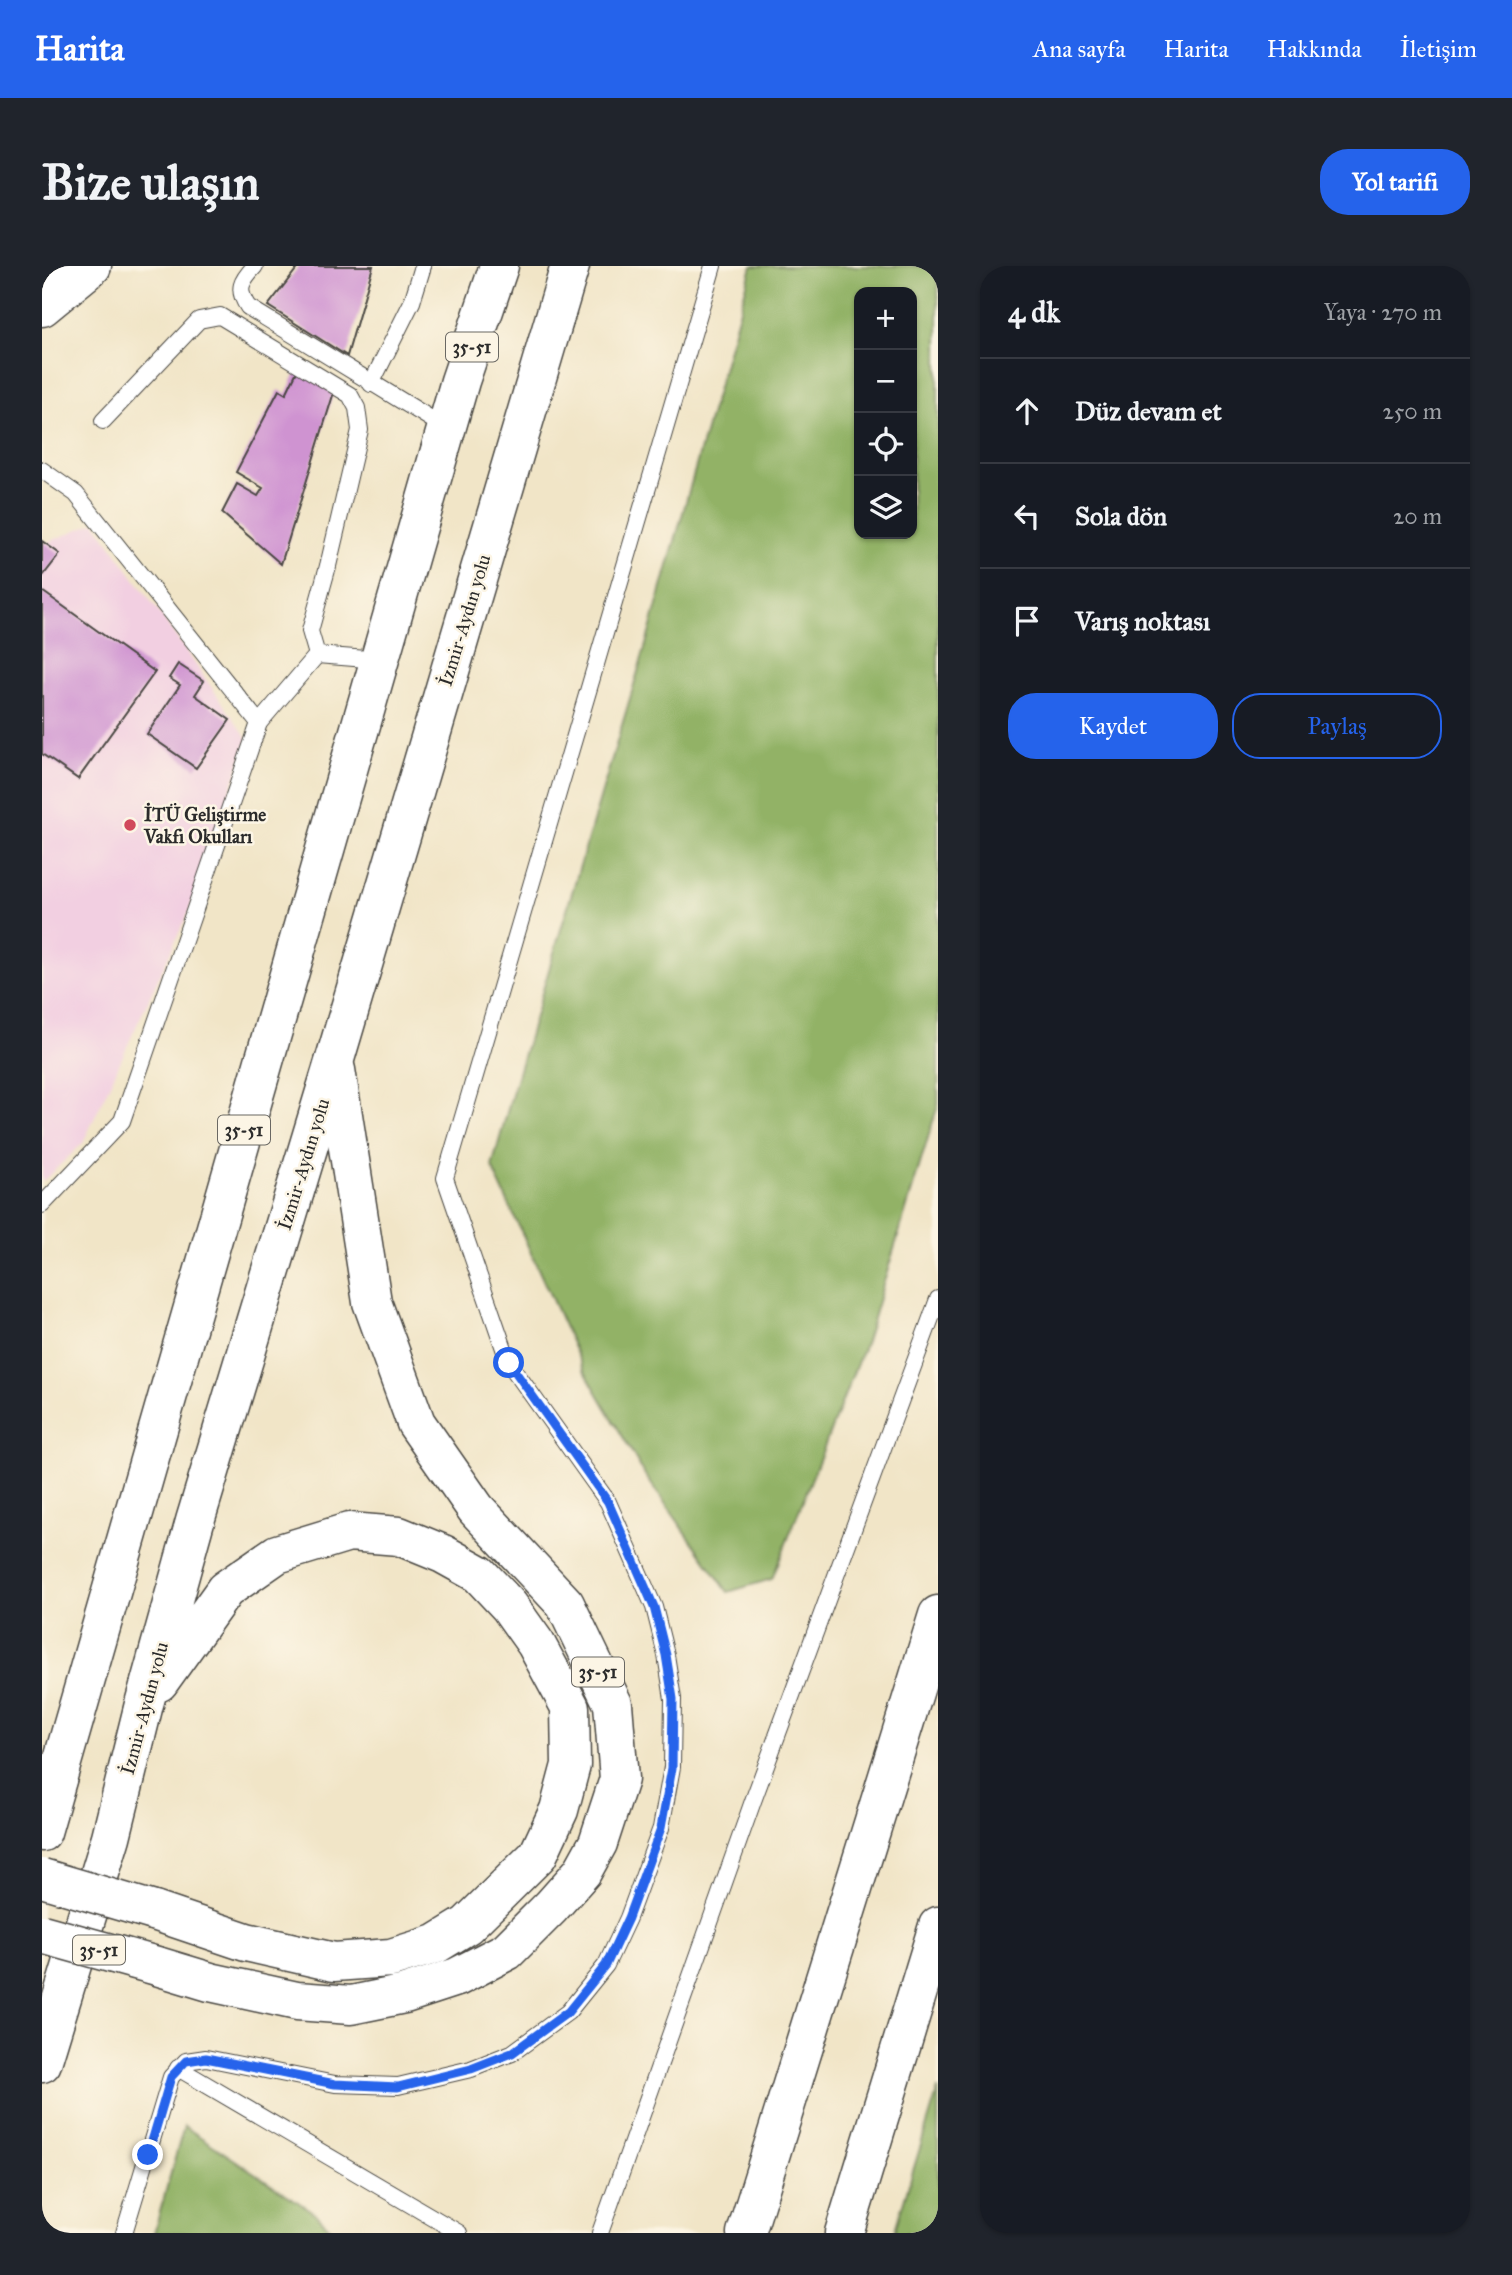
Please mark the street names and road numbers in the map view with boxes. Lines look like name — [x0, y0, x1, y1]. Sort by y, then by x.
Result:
road number: 35-51 — [446, 332, 498, 362]
street label: İzmir-Aydın yolu — [434, 551, 495, 689]
street label: İzmir-Aydın yolu — [273, 1095, 334, 1233]
road number: 35-51 — [218, 1116, 270, 1144]
street label: İzmir-Aydın yolu — [116, 1639, 173, 1777]
road number: 35-51 — [572, 1658, 624, 1686]
road number: 35-51 — [73, 1936, 125, 1965]

